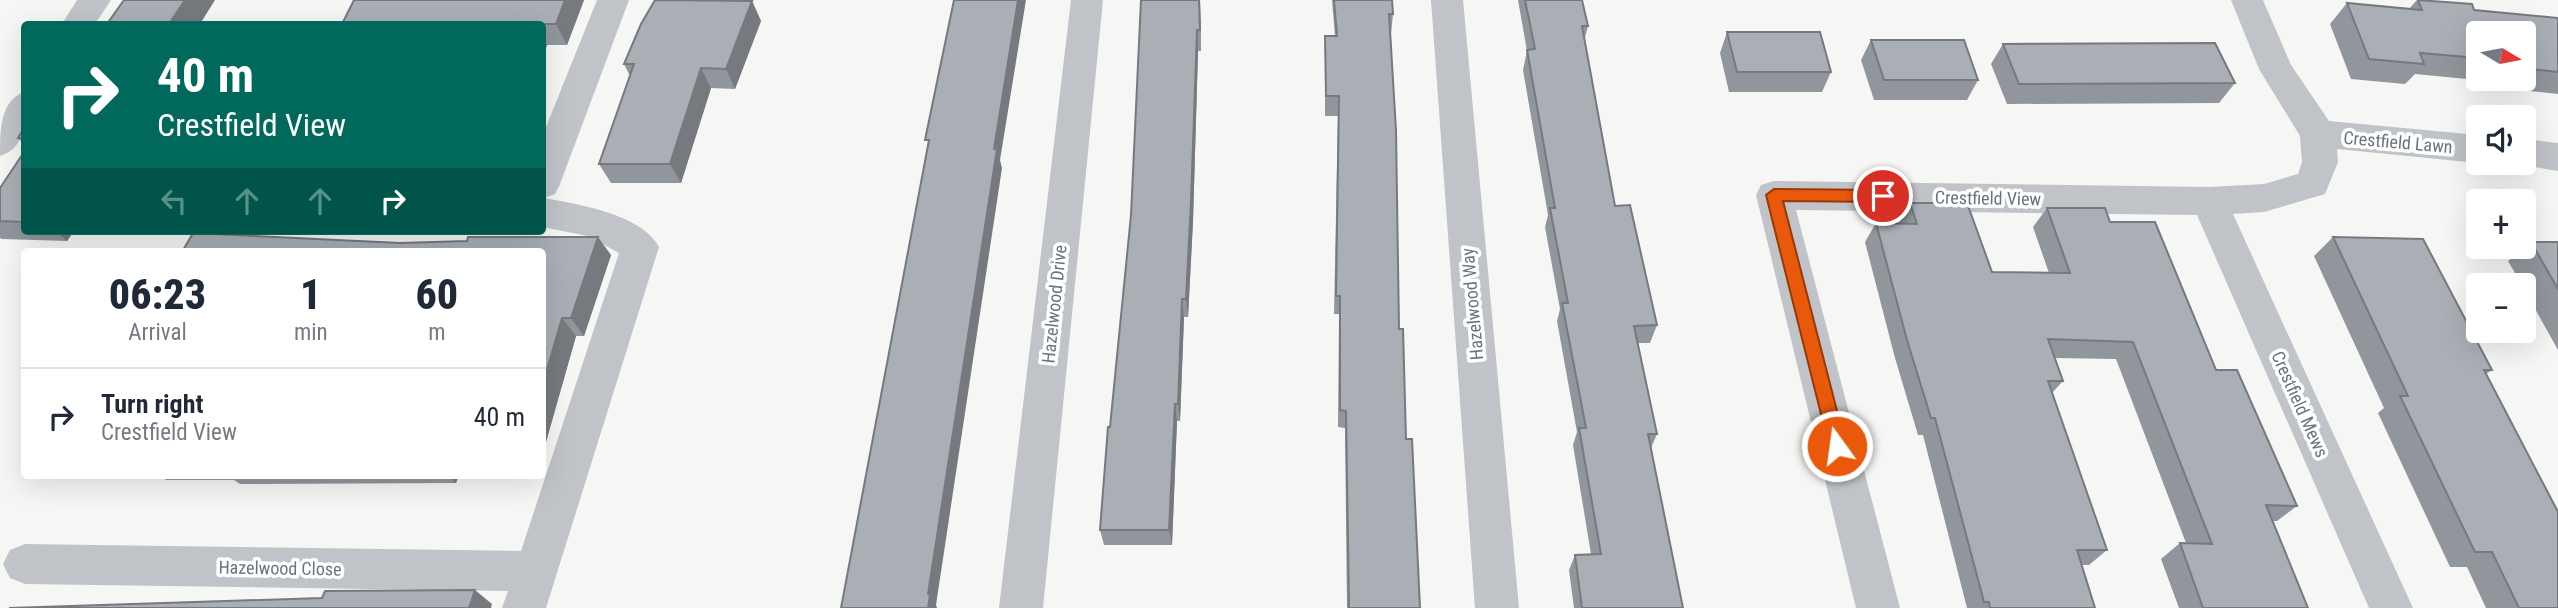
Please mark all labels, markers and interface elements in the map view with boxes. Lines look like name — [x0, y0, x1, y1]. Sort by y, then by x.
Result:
north arrow — [2466, 21, 2536, 91]
map controls — [2466, 21, 2536, 343]
text: 40 m — [157, 47, 254, 104]
icon: right — [42, 49, 133, 140]
button: sound — [2466, 105, 2536, 175]
text: Crestfield View — [157, 106, 346, 144]
street label: Crestfield Lawn — [2343, 127, 2453, 157]
pin — [1853, 166, 1913, 226]
icon: arrive — [1864, 177, 1902, 215]
icon: left — [155, 182, 193, 220]
icon: ahead — [228, 182, 266, 220]
icon: ahead — [301, 182, 339, 220]
icon: right — [374, 182, 412, 220]
street label: Crestfield View — [1935, 187, 2042, 209]
button: + — [2466, 189, 2536, 259]
street label: Hazelwood Drive — [1037, 244, 1071, 364]
street label: Hazelwood Way — [1457, 247, 1487, 361]
text: 06:23 — [109, 270, 206, 319]
text: 1 — [300, 270, 321, 319]
text: 60 — [415, 270, 458, 319]
button: − — [2466, 273, 2536, 343]
text: Arrival — [128, 319, 187, 346]
text: min — [294, 319, 328, 346]
text: m — [428, 319, 445, 346]
street label: Crestfield Mews — [2267, 348, 2333, 460]
text: Turn right — [101, 389, 203, 419]
icon: right — [42, 398, 80, 436]
text: 40 m — [474, 402, 525, 432]
position arrow — [1800, 409, 1874, 483]
text: Crestfield View — [101, 419, 237, 446]
street label: Hazelwood Close — [218, 556, 342, 580]

